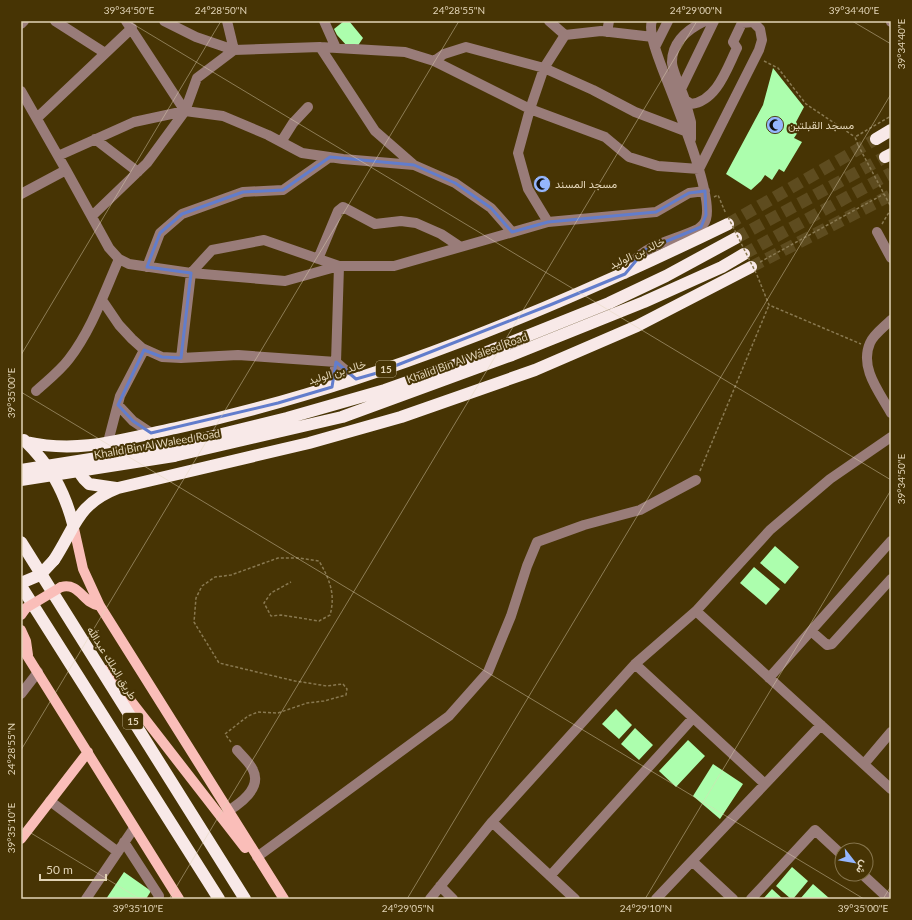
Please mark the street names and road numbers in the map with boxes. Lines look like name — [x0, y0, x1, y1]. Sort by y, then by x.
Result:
street label: خالد بن الوليد — [607, 234, 667, 272]
street label: Khalid Bin Al Waleed Road — [405, 330, 529, 386]
street label: خالد بن الوليد — [306, 357, 368, 387]
road number: 15 — [376, 361, 396, 377]
street label: Khalid Bin Al Waleed Road — [93, 426, 221, 461]
street label: طريق الملك عبدالله — [84, 624, 140, 702]
road number: 15 — [123, 713, 143, 729]

